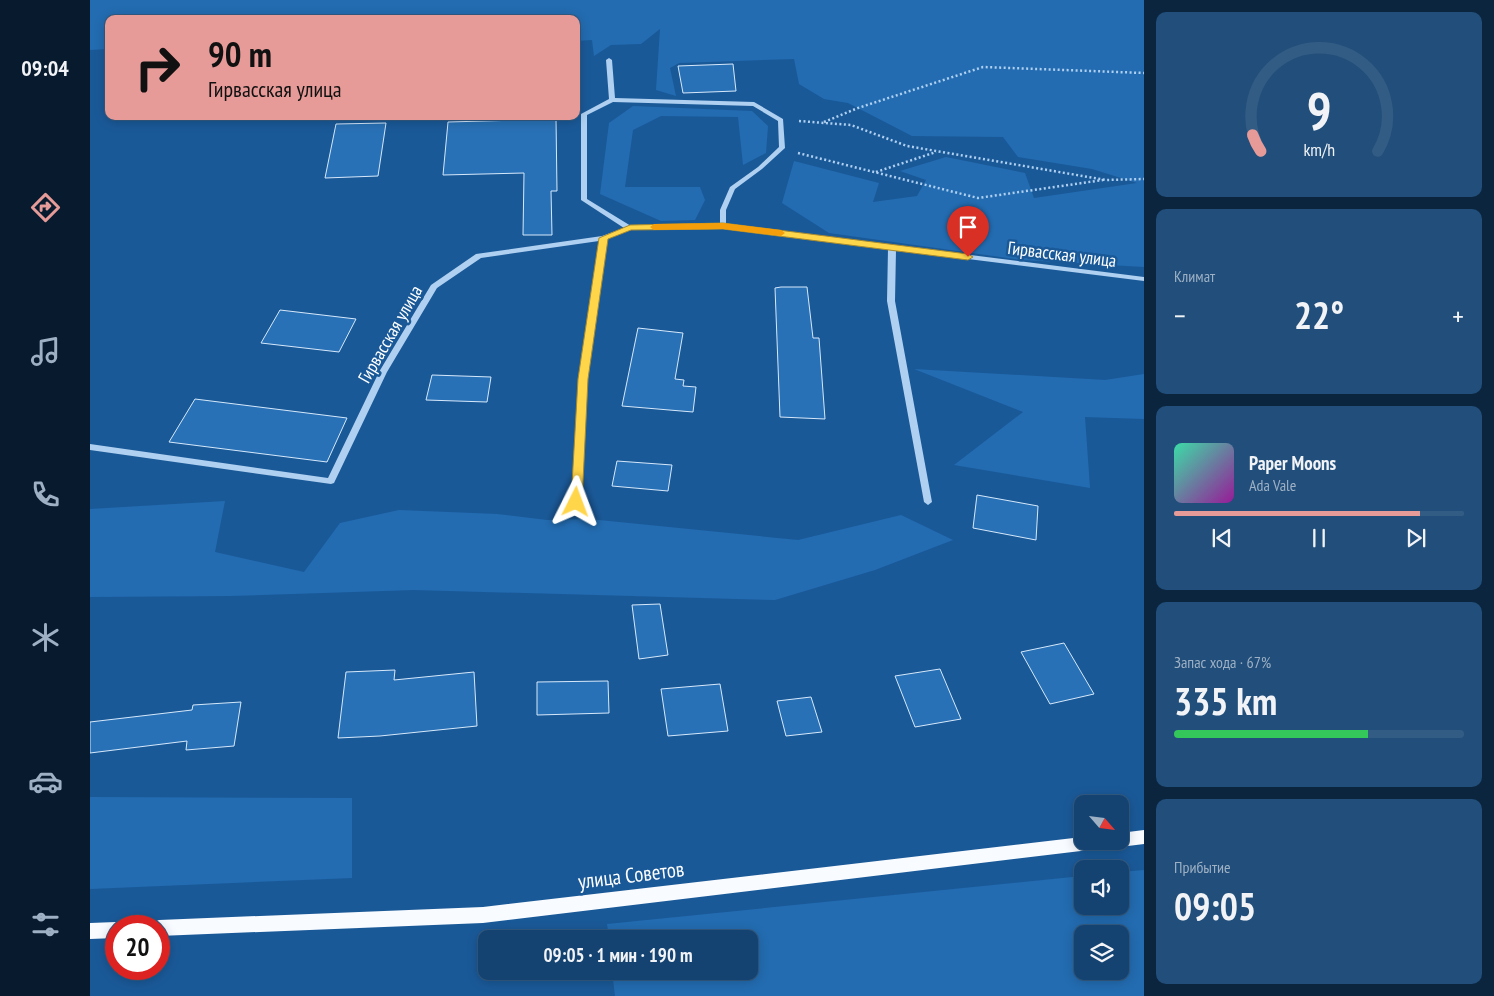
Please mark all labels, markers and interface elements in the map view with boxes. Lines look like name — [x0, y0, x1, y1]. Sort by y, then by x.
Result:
text: 90 m — [208, 31, 272, 77]
icon: right — [125, 35, 190, 100]
text: 09:04 — [21, 54, 69, 82]
text: Гирвасская улица — [208, 75, 342, 103]
text: 9 — [1307, 77, 1331, 144]
text: km/h — [1303, 138, 1335, 161]
icon: directions — [28, 190, 63, 225]
pin — [947, 206, 989, 257]
icon: arrive — [954, 213, 982, 241]
street label: Гирвасская улица — [1006, 236, 1118, 272]
text: Климат — [1174, 266, 1215, 286]
street label: Гирвасская улица — [353, 281, 427, 387]
text: 22° — [1294, 290, 1344, 339]
text: − — [1174, 297, 1186, 334]
text: + — [1452, 297, 1464, 334]
icon: music — [28, 334, 63, 369]
text: Paper Moons — [1249, 451, 1336, 475]
position arrow — [549, 475, 601, 527]
text: Ada Vale — [1249, 475, 1296, 495]
icon: phone — [28, 477, 63, 512]
icon: previous — [1208, 524, 1236, 552]
icon: pause — [1305, 524, 1333, 552]
icon: next — [1402, 524, 1430, 552]
icon: climate — [28, 620, 63, 655]
text: Запас хода · 67% — [1174, 652, 1271, 672]
text: 335 km — [1174, 676, 1277, 725]
icon: car — [28, 764, 63, 799]
north arrow — [1074, 795, 1129, 850]
map controls — [1074, 795, 1129, 980]
street label: улица Советов — [576, 855, 686, 895]
text: Прибытие — [1174, 857, 1231, 877]
button: sound — [1074, 860, 1129, 915]
text: 09:05 — [1174, 881, 1256, 930]
icon: filters — [28, 907, 63, 942]
speed limit sign: 20 — [105, 915, 170, 980]
button: layers — [1074, 925, 1129, 980]
text: 09:05 · 1 мин · 190 m — [544, 943, 692, 967]

